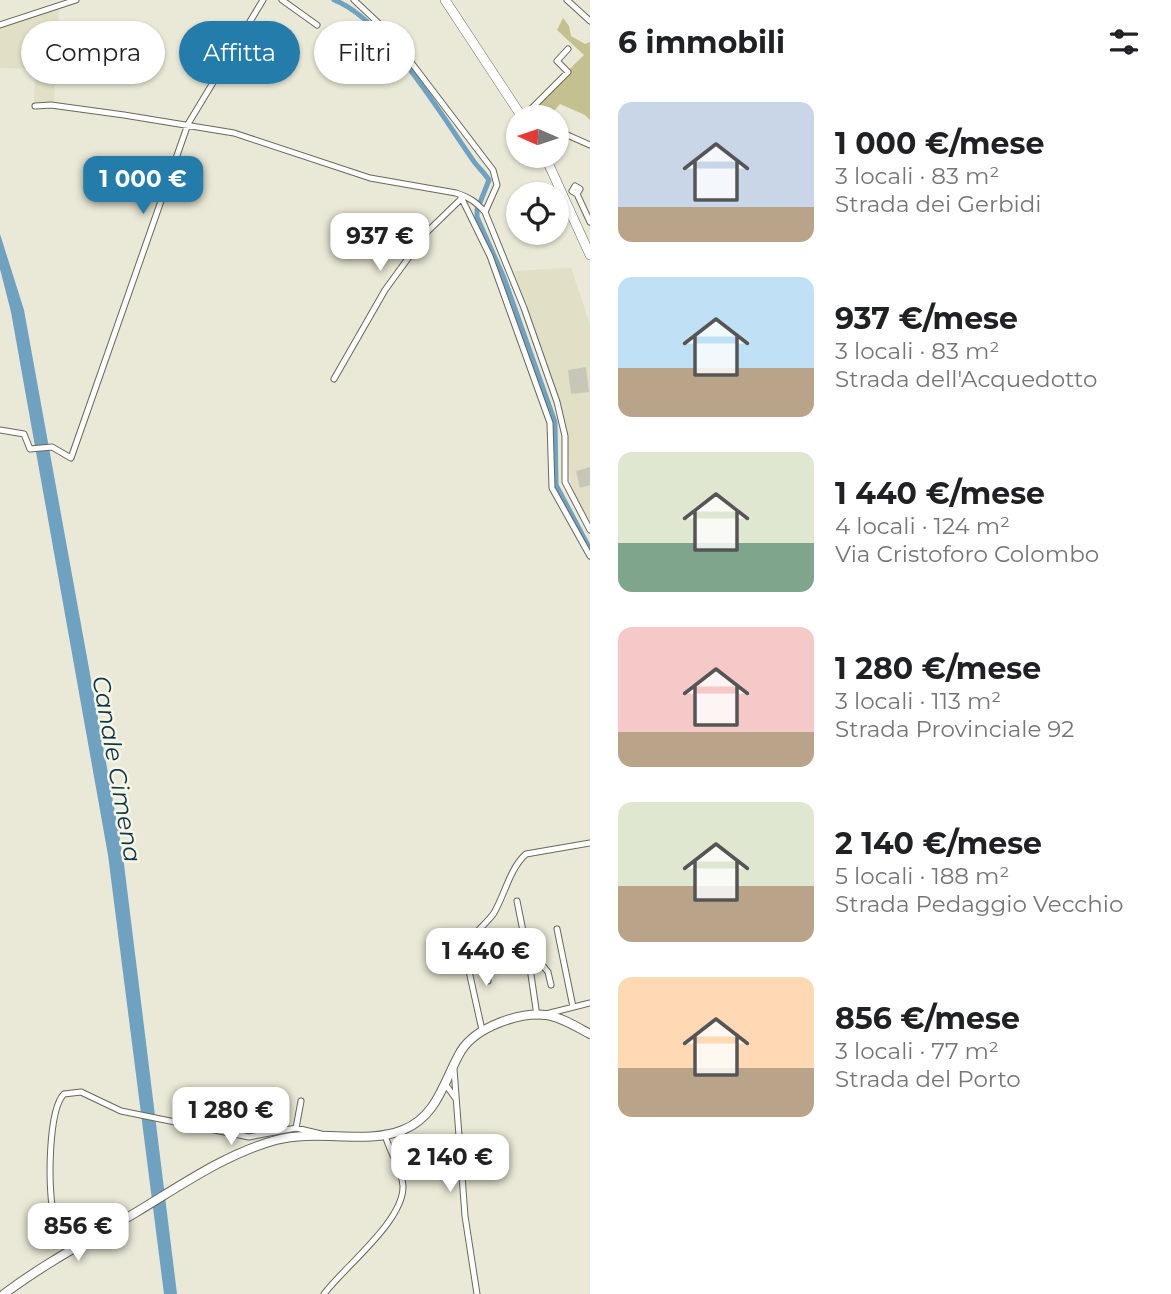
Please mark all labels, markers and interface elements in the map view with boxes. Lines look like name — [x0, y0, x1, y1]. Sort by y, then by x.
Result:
chip: Compra — [21, 21, 165, 84]
chip: Affitta — [179, 21, 300, 84]
chip: Filtri — [314, 21, 415, 84]
icon: filters — [1105, 23, 1143, 61]
text: 6 immobili — [618, 24, 785, 61]
north arrow — [506, 105, 569, 168]
map controls — [506, 105, 569, 245]
text: 1 000 €/mese — [835, 125, 1044, 162]
icon: home — [674, 130, 758, 214]
pin: 1 000 € — [78, 156, 208, 216]
text: 3 locali · 83 m² — [835, 162, 999, 190]
text: 1 000 € — [99, 165, 187, 193]
button: locate — [506, 182, 569, 245]
text: Strada dei Gerbidi — [835, 190, 1042, 218]
pin: 937 € — [331, 214, 429, 273]
text: 937 € — [346, 222, 414, 250]
text: 937 €/mese — [835, 300, 1018, 337]
icon: home — [674, 305, 758, 389]
text: 3 locali · 83 m² — [835, 337, 999, 365]
text: Strada dell'Acquedotto — [835, 365, 1097, 393]
text: 1 440 €/mese — [835, 475, 1045, 512]
icon: home — [674, 480, 758, 564]
text: 4 locali · 124 m² — [835, 512, 1010, 540]
text: Via Cristoforo Colombo — [835, 540, 1099, 568]
text: 1 280 €/mese — [835, 650, 1041, 687]
icon: home — [674, 655, 758, 739]
water label: Canale Cimena — [86, 673, 148, 865]
text: 3 locali · 113 m² — [835, 687, 1001, 715]
text: Strada Provinciale 92 — [835, 715, 1074, 743]
text: 2 140 €/mese — [835, 825, 1042, 862]
icon: home — [674, 830, 758, 914]
text: 5 locali · 188 m² — [835, 862, 1009, 890]
text: Strada Pedaggio Vecchio — [835, 890, 1123, 918]
pin: 1 440 € — [421, 928, 551, 988]
text: 1 440 € — [442, 937, 530, 965]
text: 856 €/mese — [835, 1000, 1020, 1037]
icon: home — [674, 1005, 758, 1089]
text: 3 locali · 77 m² — [835, 1037, 999, 1065]
text: Strada del Porto — [835, 1065, 1021, 1093]
pin: 1 280 € — [166, 1088, 296, 1147]
text: 1 280 € — [188, 1096, 274, 1124]
pin: 2 140 € — [385, 1134, 515, 1194]
text: 2 140 € — [407, 1143, 493, 1171]
pin: 856 € — [29, 1204, 127, 1263]
text: 856 € — [44, 1212, 112, 1240]

